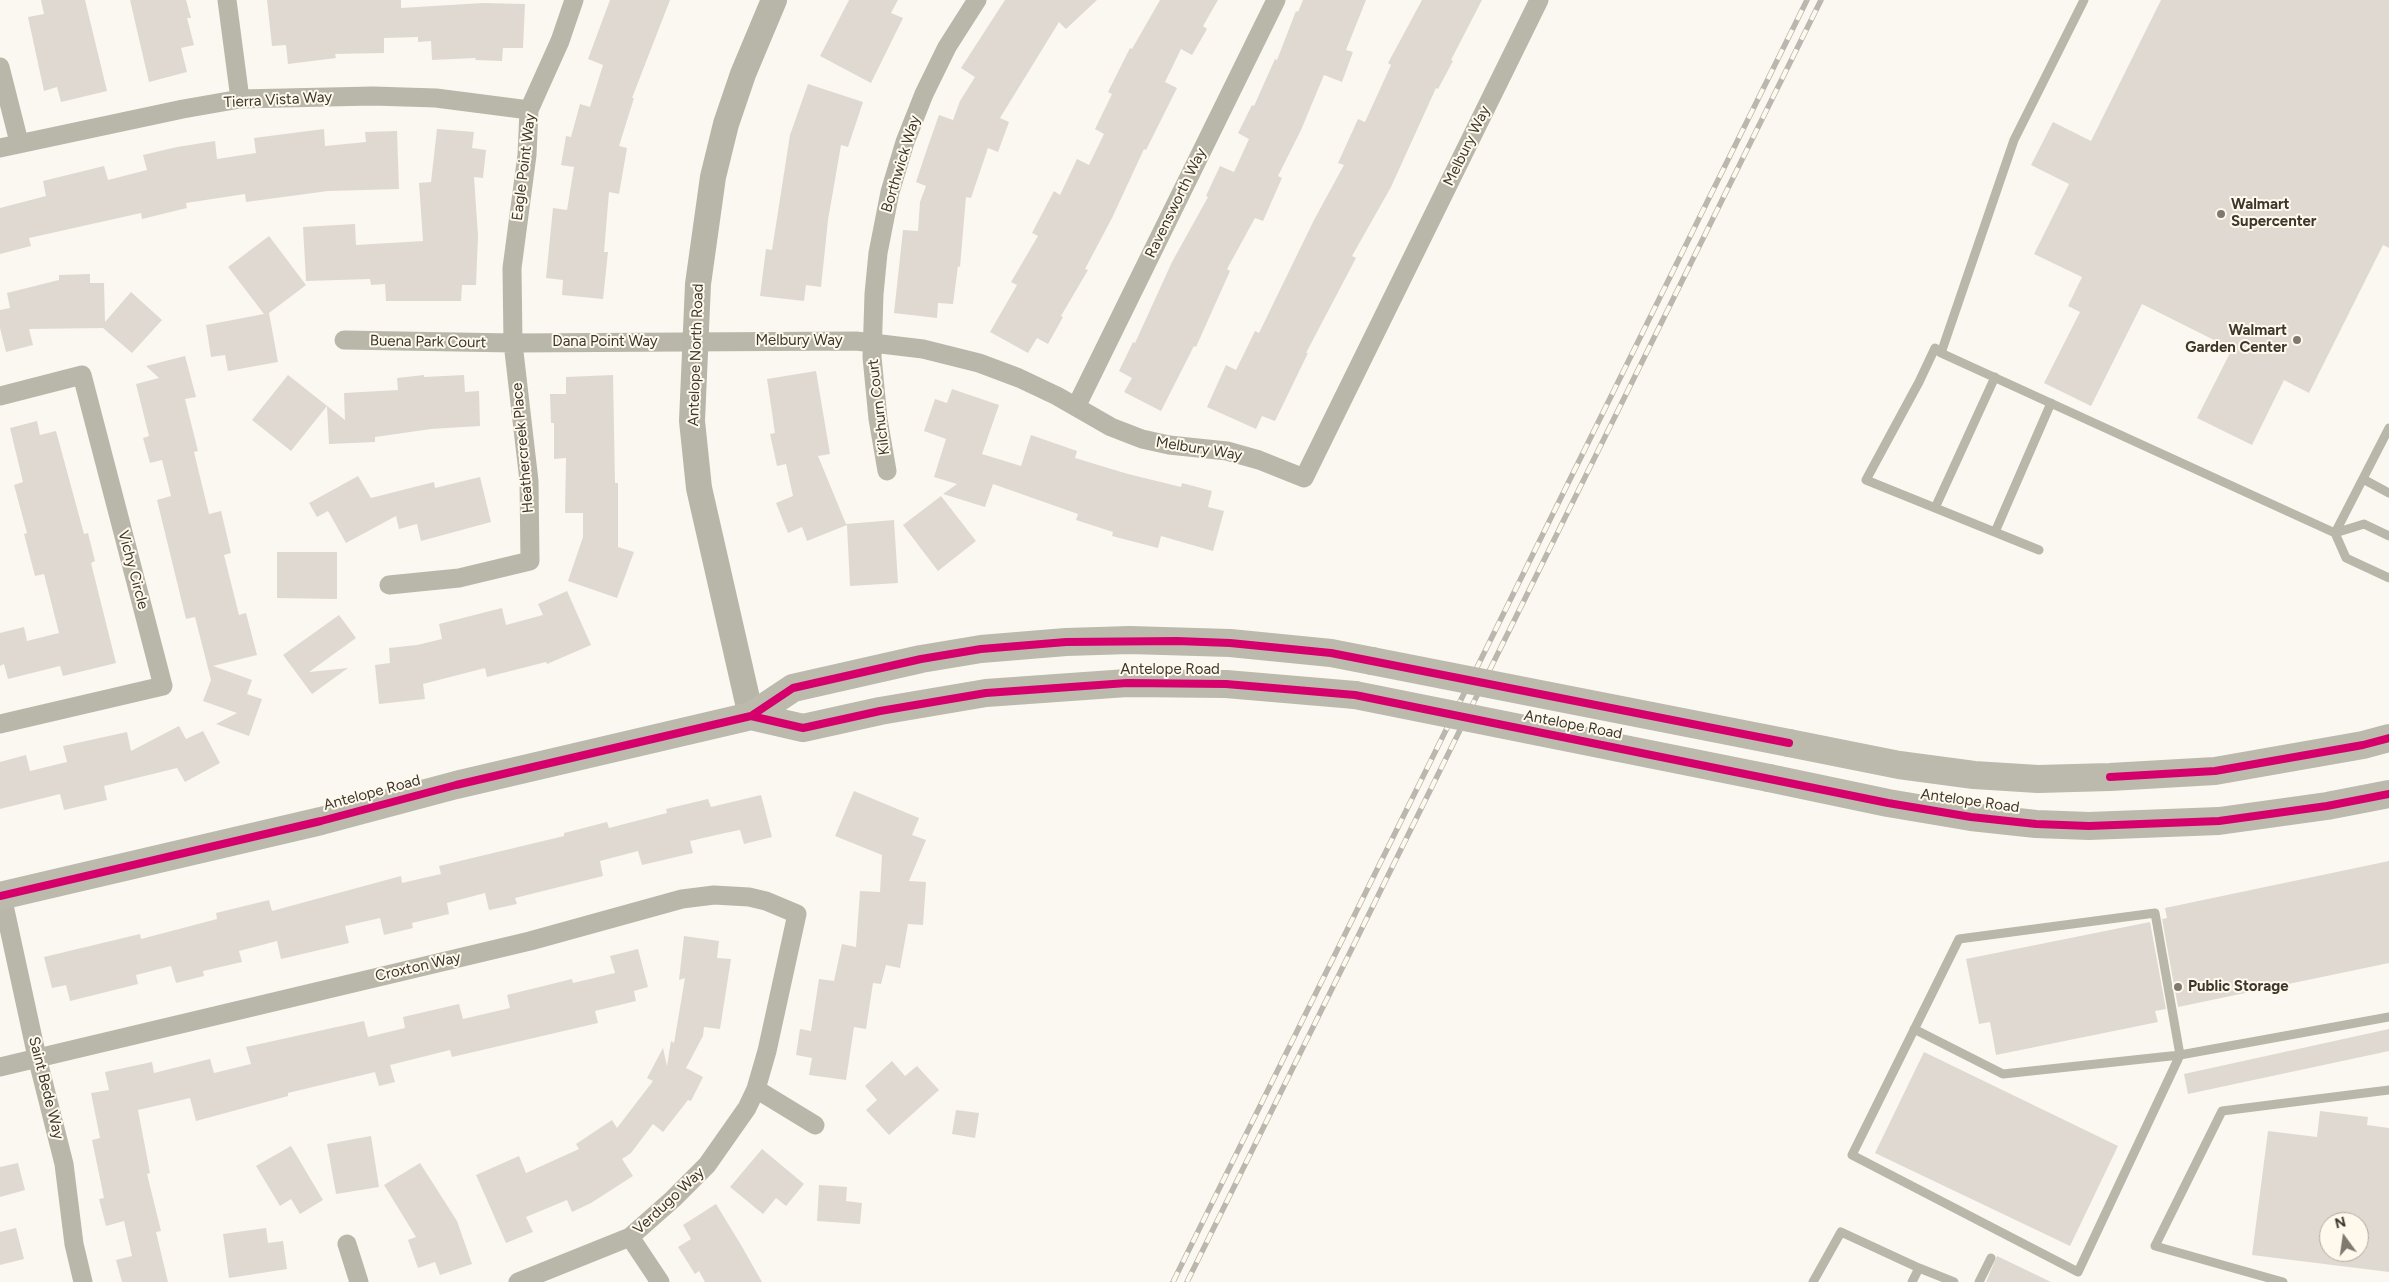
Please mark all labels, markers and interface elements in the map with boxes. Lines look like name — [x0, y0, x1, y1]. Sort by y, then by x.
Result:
street label: Tierra Vista Way — [223, 88, 333, 112]
street label: Melbury Way — [1440, 103, 1494, 189]
street label: Eagle Point Way — [508, 112, 540, 222]
street label: Borthwick Way — [878, 113, 924, 215]
street label: Ravensworth Way — [1142, 145, 1210, 261]
place label: Walmart Supercenter — [2231, 196, 2317, 231]
marker: Walmart Supercenter — [2215, 208, 2227, 220]
street label: Antelope North Road — [685, 283, 707, 427]
place label: Walmart Garden Center — [2185, 322, 2287, 357]
street label: Buena Park Court — [370, 332, 486, 352]
street label: Melbury Way — [755, 332, 843, 350]
street label: Dana Point Way — [552, 333, 658, 351]
marker: Walmart Garden Center — [2291, 334, 2303, 346]
street label: Kilchurn Court — [864, 358, 894, 456]
street label: Heathercreek Place — [508, 382, 538, 514]
street label: Melbury Way — [1155, 433, 1243, 465]
street label: Vichy Circle — [114, 529, 152, 611]
street label: Antelope Road — [1120, 661, 1220, 679]
street label: Antelope Road — [1522, 707, 1624, 743]
street label: Antelope Road — [322, 771, 422, 815]
street label: Antelope Road — [1919, 785, 2021, 817]
street label: Croxton Way — [373, 948, 463, 986]
place label: Public Storage — [2188, 978, 2289, 996]
marker: Public Storage — [2172, 981, 2184, 993]
street label: Saint Bede Way — [25, 1035, 67, 1141]
street label: Verdugo Way — [630, 1164, 708, 1238]
north arrow — [2319, 1212, 2369, 1262]
text: N — [2333, 1213, 2348, 1232]

